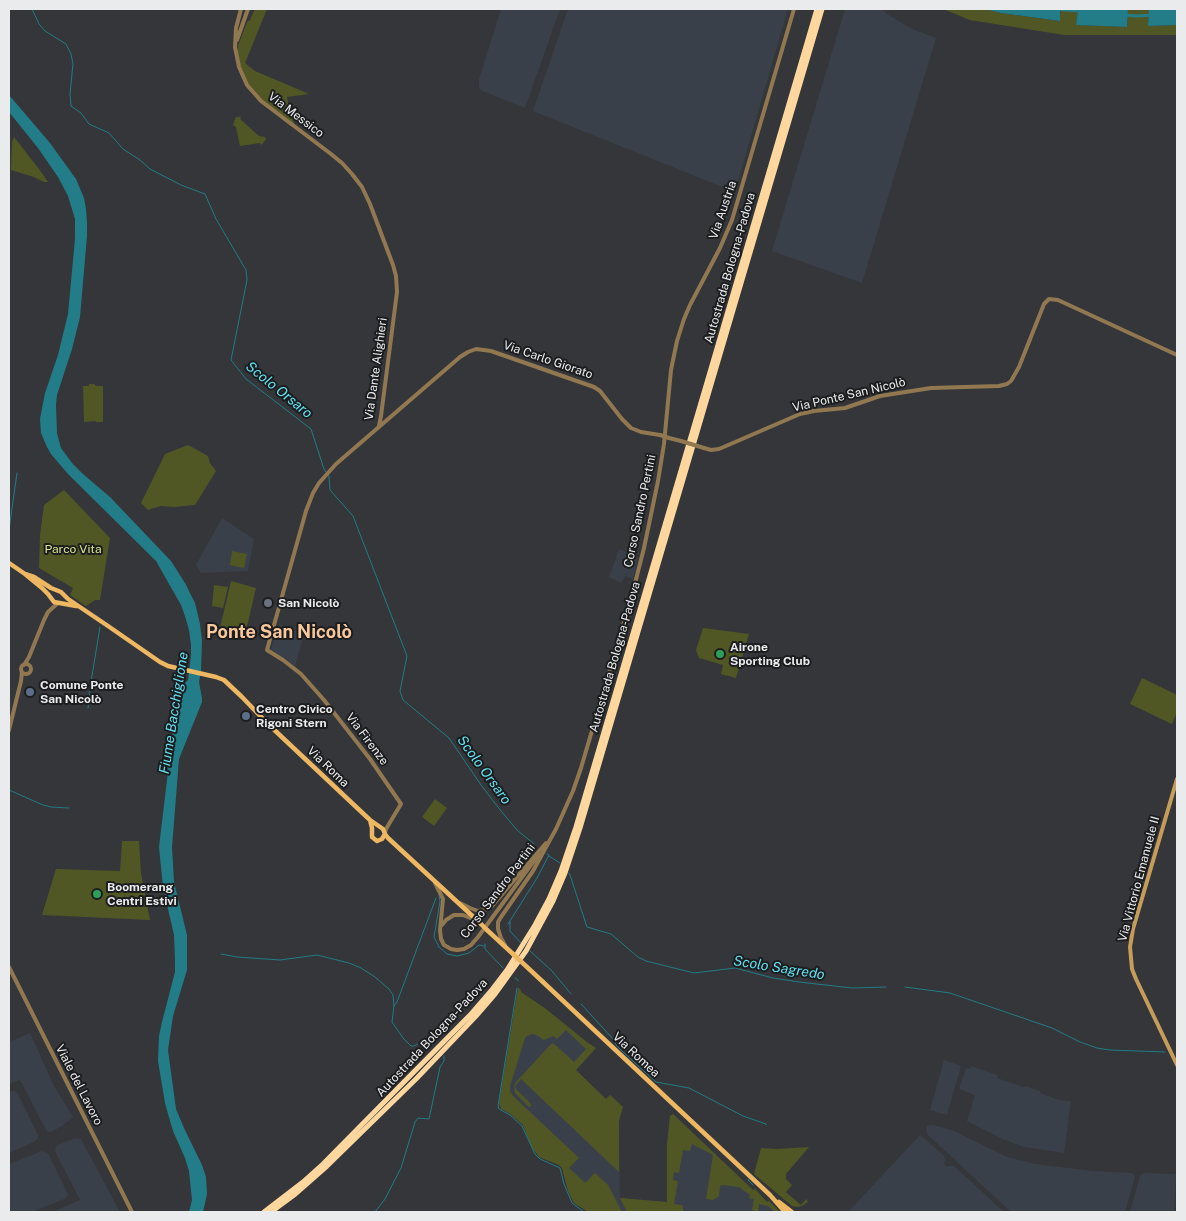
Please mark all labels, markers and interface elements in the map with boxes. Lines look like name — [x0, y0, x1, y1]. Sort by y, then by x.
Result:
street label: Via Messico — [265, 89, 327, 141]
street label: Via Austria — [706, 179, 740, 241]
street label: Autostrada Bologna-Padova — [702, 191, 758, 345]
street label: Via Dante Alighieri — [362, 317, 390, 421]
street label: Via Carlo Giorato — [501, 338, 595, 382]
water label: Scolo Orsaro — [242, 358, 316, 422]
street label: Via Ponte San Nicolò — [791, 375, 907, 415]
street label: Corso Sandro Pertini — [621, 453, 659, 569]
park label: Parco Vita — [44, 542, 102, 556]
street label: Autostrada Bologna-Padova — [587, 580, 643, 734]
place label: San Nicolò — [278, 596, 339, 610]
marker: San Nicolò — [262, 597, 274, 609]
district label: Ponte San Nicolò — [206, 621, 352, 643]
place label: Airone Sporting Club — [730, 640, 810, 668]
marker: Airone Sporting Club — [714, 648, 726, 660]
water label: Fiume Bacchiglione — [156, 651, 192, 775]
place label: Comune Ponte San Nicolò — [40, 678, 123, 706]
marker: Comune Ponte San Nicolò — [24, 686, 36, 698]
place label: Centro Civico Rigoni Stern — [256, 702, 333, 730]
marker: Centro Civico Rigoni Stern — [240, 710, 252, 722]
street label: Via Firenze — [343, 710, 391, 768]
water label: Scolo Orsaro — [453, 732, 515, 808]
street label: Via Roma — [304, 744, 352, 790]
street label: Via Vittorio Emanuele II — [1115, 815, 1163, 943]
street label: Corso Sandro Pertini — [458, 841, 538, 941]
place label: Boomerang Centri Estivi — [107, 880, 177, 908]
marker: Boomerang Centri Estivi — [91, 888, 103, 900]
water label: Scolo Sagredo — [732, 952, 826, 984]
street label: Autostrada Bologna-Padova — [374, 976, 490, 1100]
street label: Via Romea — [610, 1030, 662, 1080]
street label: Viale del Lavoro — [52, 1042, 106, 1128]

